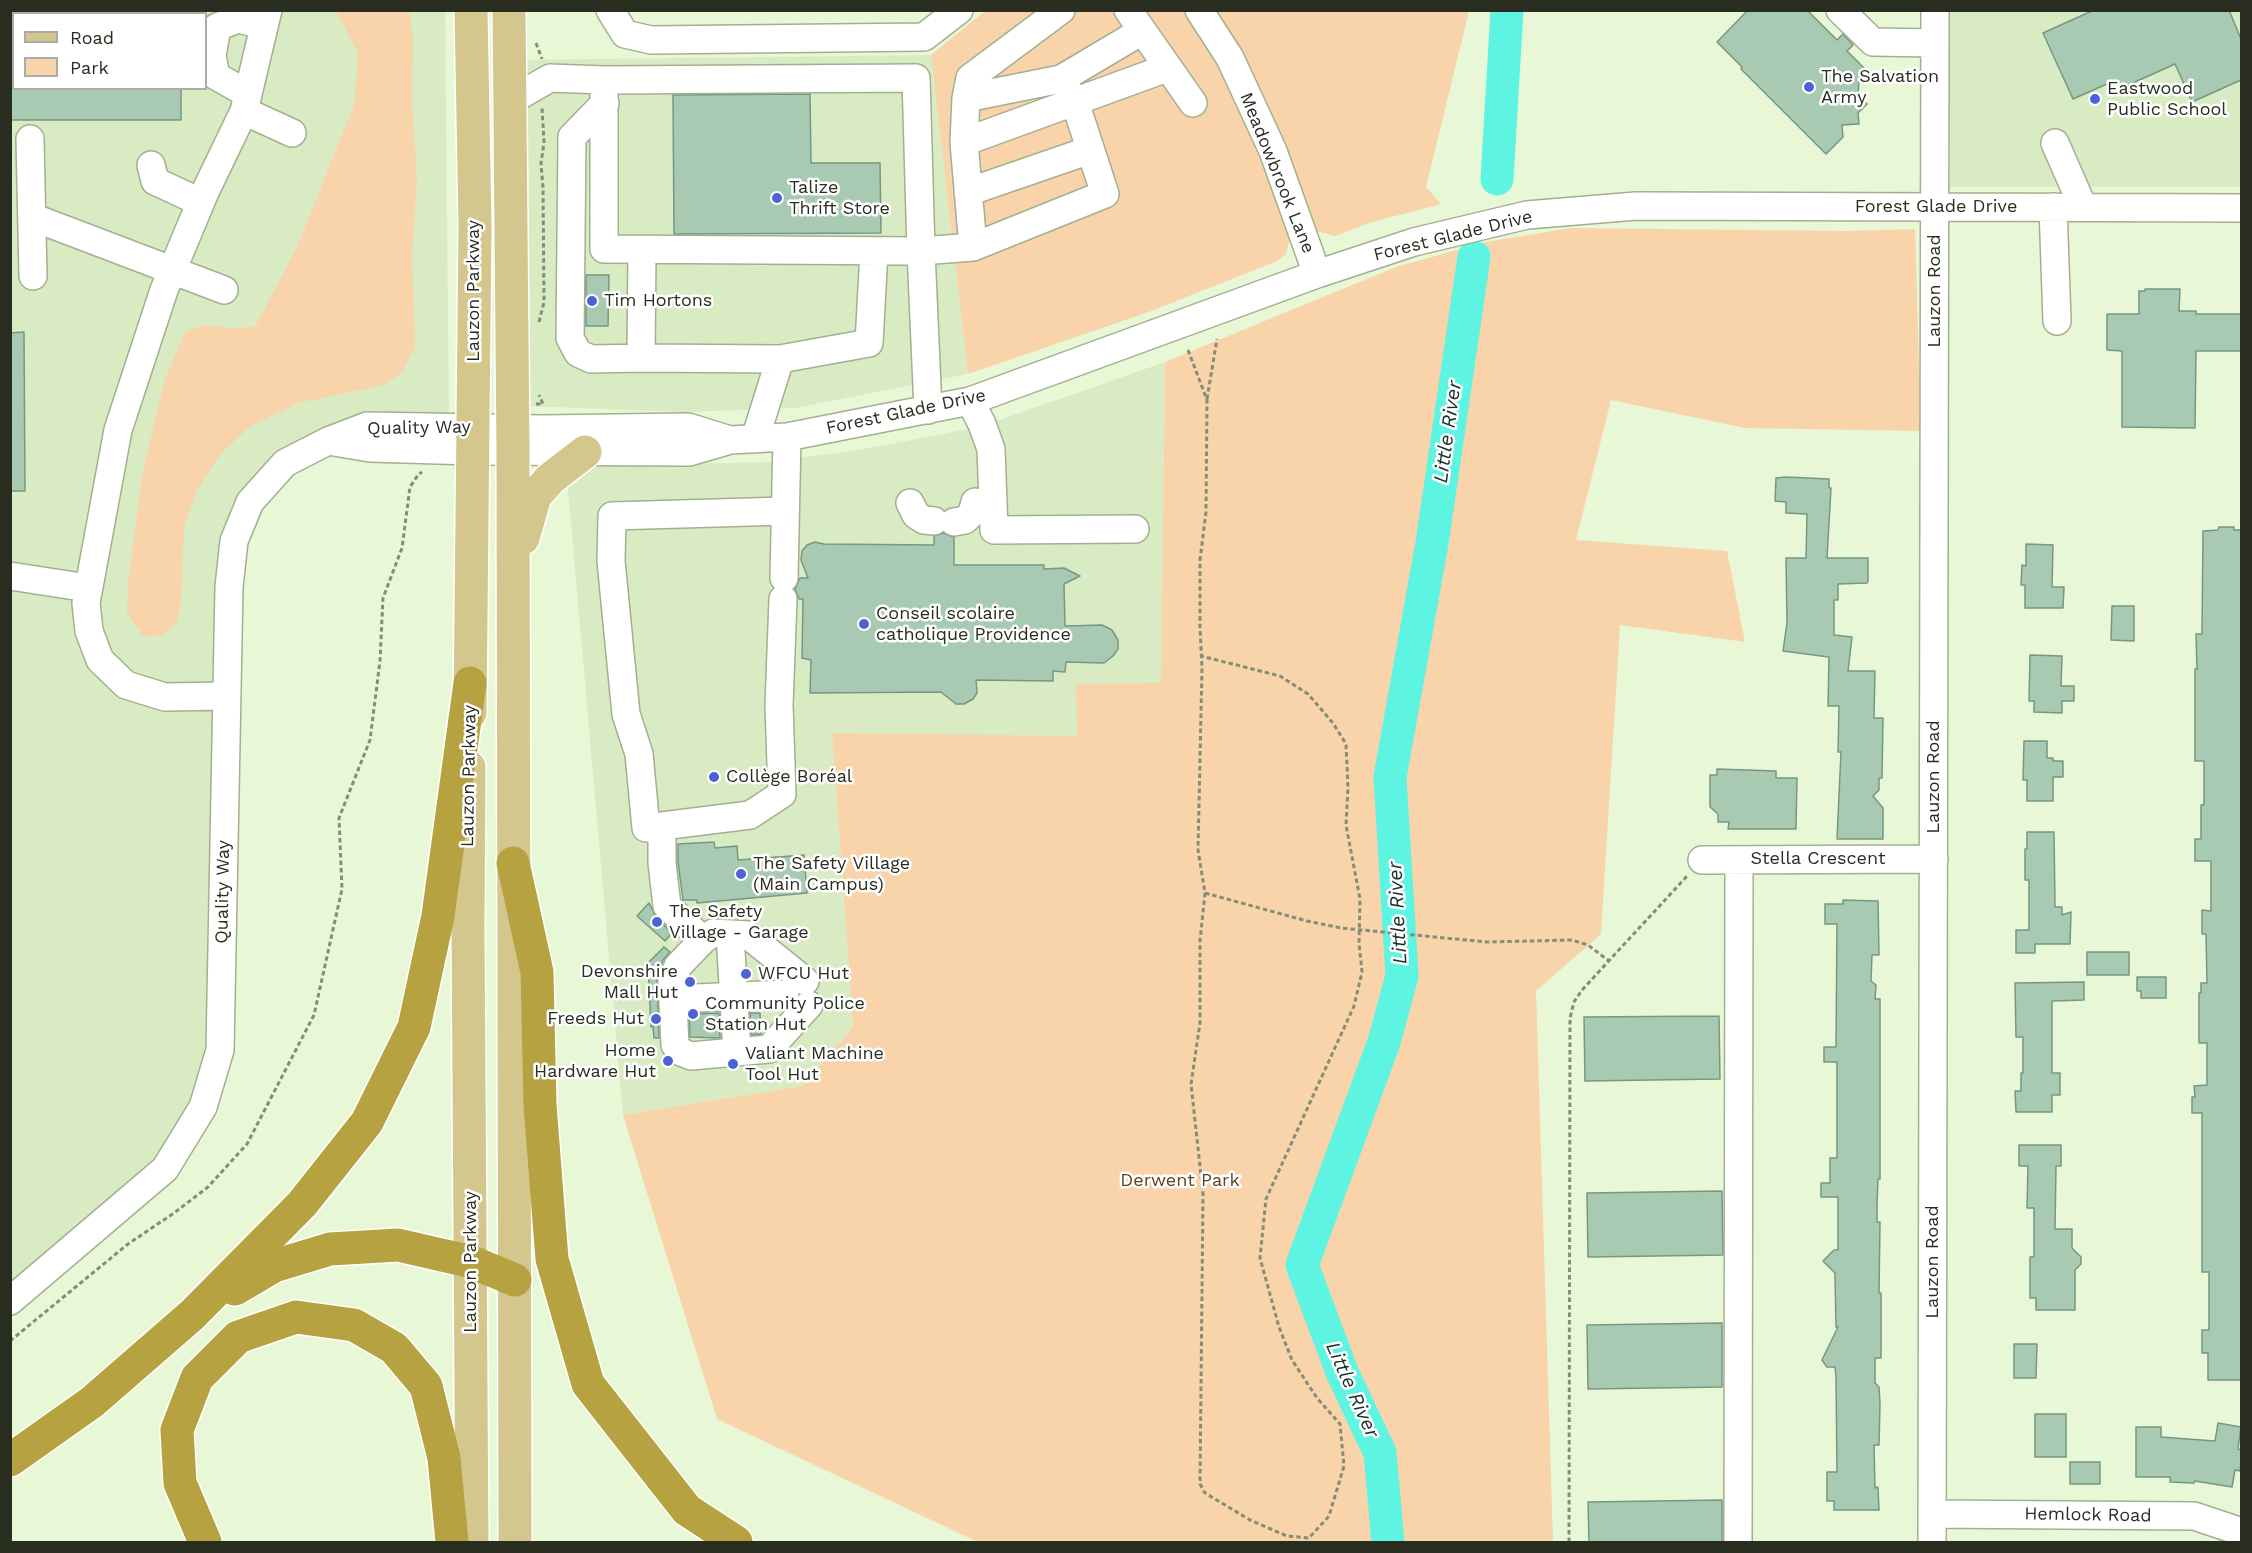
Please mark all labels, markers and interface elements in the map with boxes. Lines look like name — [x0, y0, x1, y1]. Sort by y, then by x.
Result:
legend — [12, 12, 207, 90]
text: Road — [70, 27, 114, 48]
text: Park — [70, 57, 109, 78]
place label: The Salvation Army — [1821, 66, 1939, 109]
place label: Eastwood Public School — [2107, 78, 2227, 121]
marker: The Salvation Army — [1802, 80, 1816, 94]
street label: Meadowbrook Lane — [1235, 89, 1319, 257]
marker: Eastwood Public School — [2088, 92, 2102, 106]
place label: Talize Thrift Store — [789, 177, 890, 219]
marker: Talize Thrift Store — [770, 191, 784, 205]
street label: Forest Glade Drive — [1855, 196, 2017, 218]
street label: Forest Glade Drive — [1371, 206, 1535, 266]
street label: Lauzon Parkway — [463, 220, 485, 362]
street label: Lauzon Road — [1924, 234, 1946, 348]
place label: Tim Hortons — [604, 290, 712, 312]
marker: Tim Hortons — [585, 294, 599, 308]
water label: Little River — [1429, 379, 1467, 485]
street label: Forest Glade Drive — [824, 385, 988, 439]
street label: Quality Way — [367, 416, 471, 440]
place label: Conseil scolaire catholique Providence — [876, 603, 1071, 646]
marker: Conseil scolaire catholique Providence — [857, 617, 871, 631]
street label: Lauzon Parkway — [457, 705, 481, 847]
street label: Lauzon Road — [1923, 720, 1945, 834]
place label: Collège Boréal — [726, 766, 852, 788]
marker: Collège Boréal — [707, 770, 721, 784]
street label: Quality Way — [211, 840, 235, 944]
street label: Stella Crescent — [1750, 848, 1886, 870]
place label: The Safety Village (Main Campus) — [753, 853, 910, 896]
water label: Little River — [1383, 861, 1413, 965]
marker: The Safety Village (Main Campus) — [734, 867, 748, 881]
place label: The Safety Village - Garage — [669, 901, 809, 944]
marker: The Safety Village - Garage — [650, 915, 664, 929]
place label: Devonshire Mall Hut — [581, 961, 678, 1004]
place label: WFCU Hut — [758, 963, 849, 985]
marker: WFCU Hut — [739, 967, 753, 981]
marker: Devonshire Mall Hut — [683, 975, 697, 989]
place label: Community Police Station Hut — [705, 993, 865, 1036]
marker: Community Police Station Hut — [686, 1007, 700, 1021]
place label: Freeds Hut — [547, 1008, 644, 1030]
marker: Freeds Hut — [649, 1012, 663, 1026]
place label: Home Hardware Hut — [534, 1040, 656, 1082]
place label: Valiant Machine Tool Hut — [745, 1043, 884, 1086]
marker: Home Hardware Hut — [661, 1054, 675, 1068]
marker: Valiant Machine Tool Hut — [726, 1057, 740, 1071]
park label: Derwent Park — [1120, 1170, 1240, 1192]
street label: Lauzon Parkway — [460, 1191, 482, 1333]
street label: Lauzon Road — [1922, 1205, 1944, 1319]
water label: Little River — [1320, 1338, 1384, 1442]
street label: Hemlock Road — [2024, 1503, 2152, 1527]

